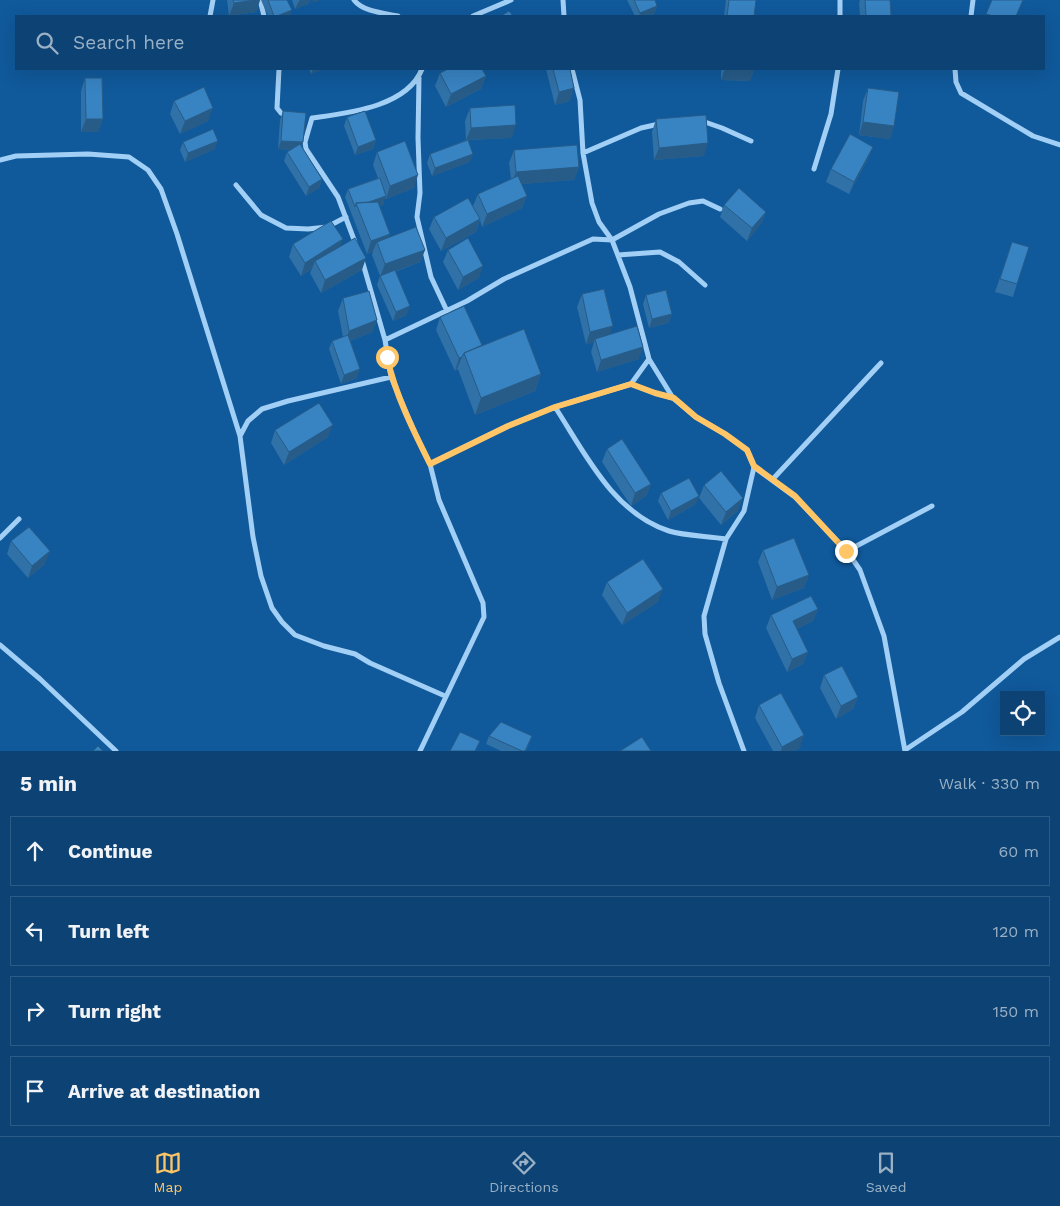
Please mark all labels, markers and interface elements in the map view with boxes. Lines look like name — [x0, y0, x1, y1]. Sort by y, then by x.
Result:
search box — [15, 15, 1045, 70]
icon: search — [33, 29, 61, 57]
text: Search here — [73, 31, 184, 54]
route start — [376, 346, 399, 369]
route end — [835, 540, 858, 563]
map controls — [1000, 691, 1045, 736]
button: locate — [1000, 691, 1045, 736]
text: 5 min — [20, 771, 77, 796]
text: Walk · 330 m — [939, 774, 1040, 793]
icon: ahead — [21, 837, 49, 865]
text: Continue — [68, 840, 152, 863]
text: 60 m — [999, 842, 1039, 861]
icon: left — [21, 917, 49, 945]
text: Turn left — [68, 920, 149, 943]
text: 120 m — [993, 922, 1039, 941]
icon: right — [21, 997, 49, 1025]
text: Turn right — [68, 1000, 161, 1023]
text: 150 m — [993, 1002, 1039, 1021]
icon: arrive — [21, 1077, 49, 1105]
text: Arrive at destination — [68, 1080, 260, 1103]
tab: Map — [154, 1149, 182, 1195]
tab: Directions — [489, 1149, 559, 1195]
tab: Saved — [866, 1149, 906, 1195]

